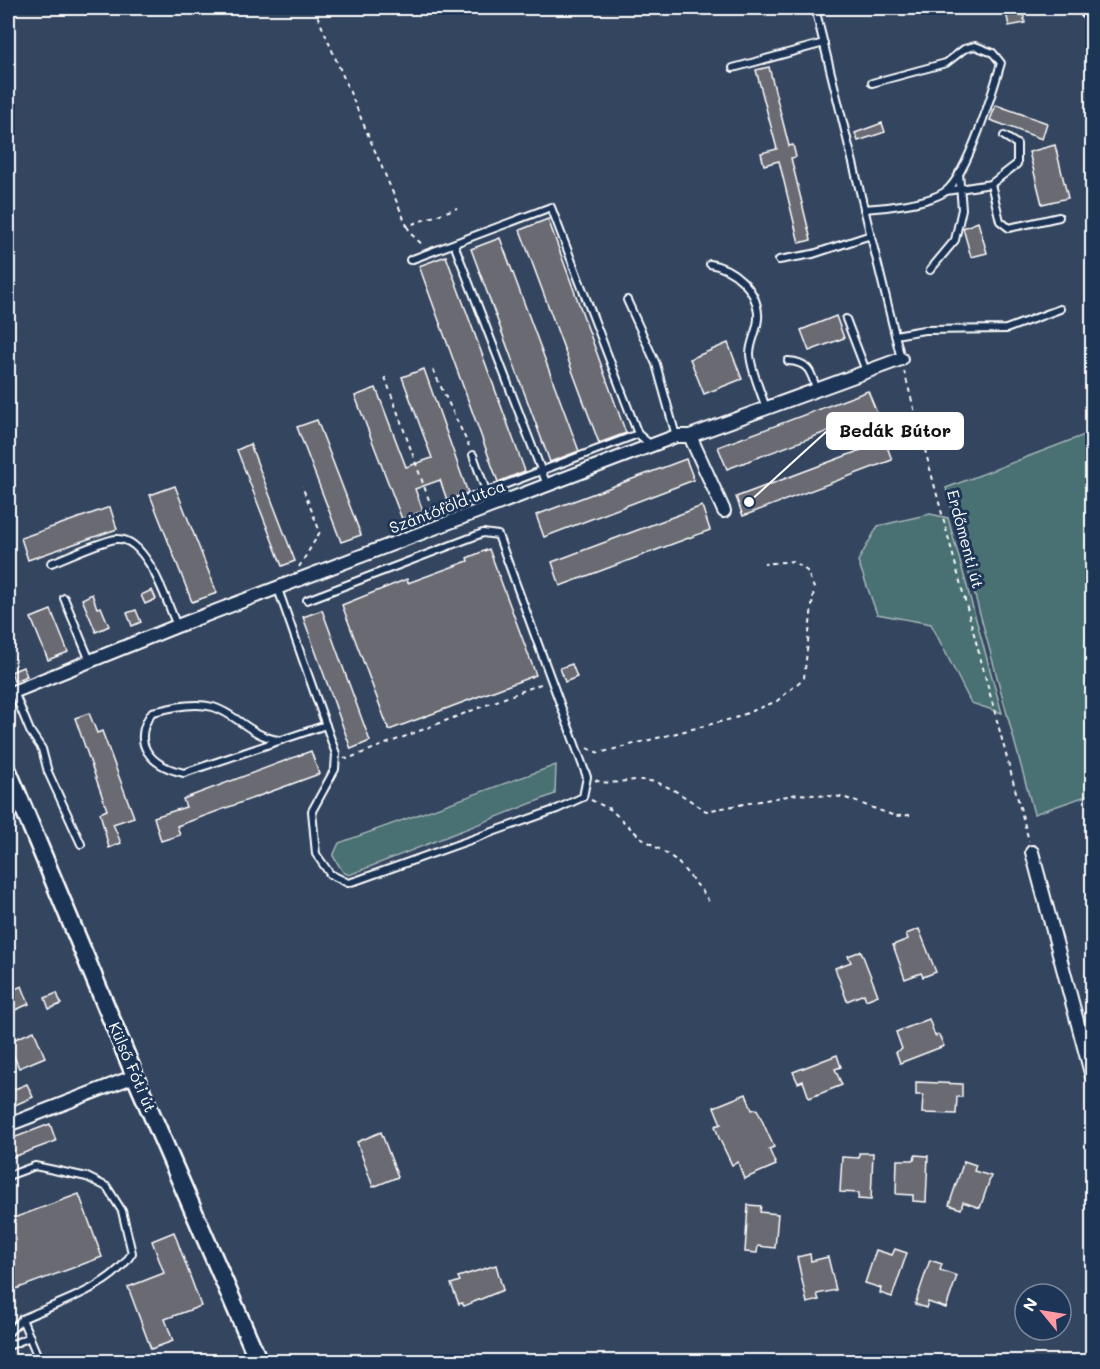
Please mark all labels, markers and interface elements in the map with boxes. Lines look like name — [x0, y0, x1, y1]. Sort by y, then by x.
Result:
callout: Bedák Bútor — [827, 413, 963, 449]
text: Bedák Bútor — [839, 418, 951, 442]
street label: Szántóföld utca — [386, 474, 508, 538]
street label: Erdőmenti út — [943, 487, 989, 591]
street label: Külső Fóti út — [105, 1019, 161, 1115]
north arrow — [1013, 1282, 1073, 1342]
text: N — [1017, 1294, 1042, 1315]

